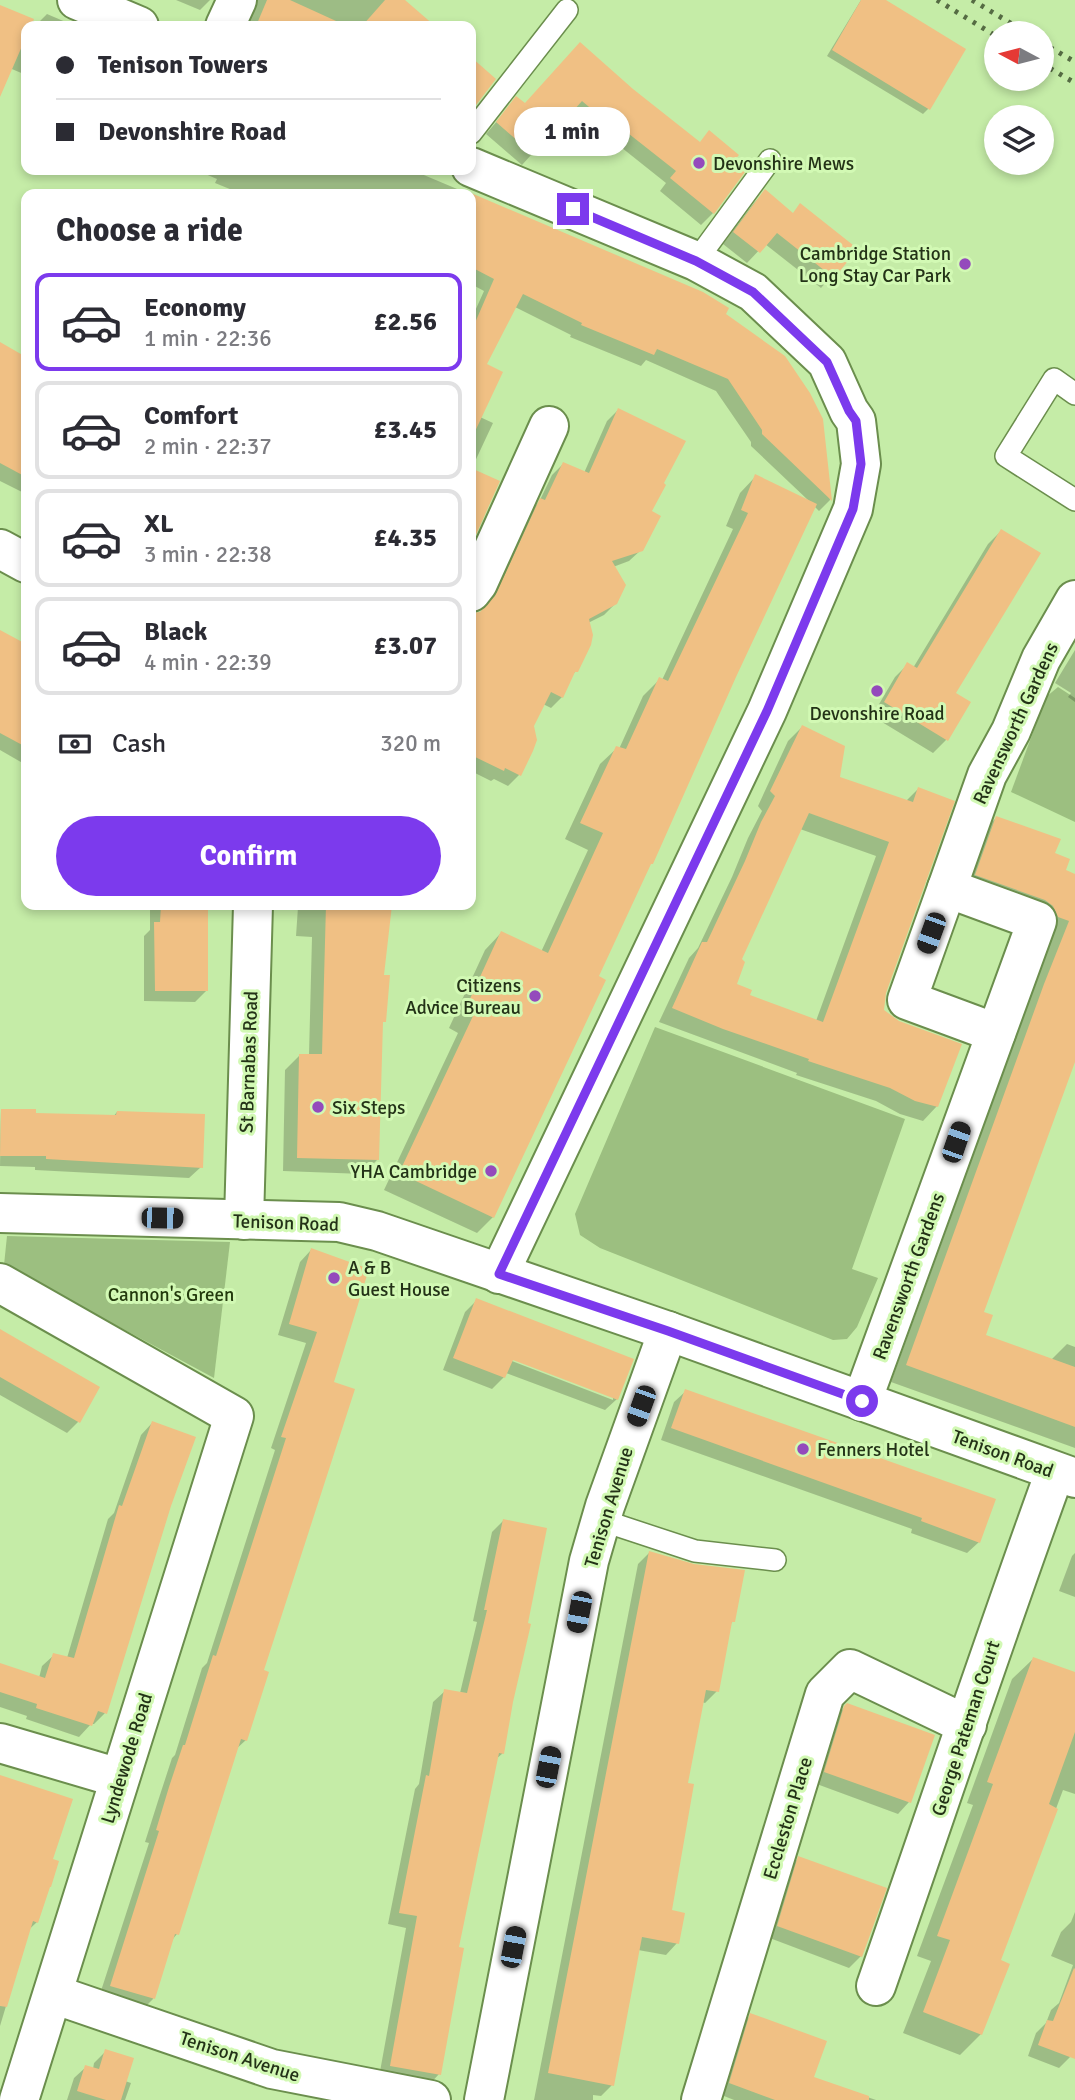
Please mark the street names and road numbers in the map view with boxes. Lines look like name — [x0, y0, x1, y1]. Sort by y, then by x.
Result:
street label: Ravensworth Gardens — [968, 639, 1064, 808]
street label: St Barnabas Road — [235, 990, 263, 1134]
street label: Ravensworth Gardens — [868, 1190, 950, 1363]
street label: Tenison Road — [232, 1209, 339, 1237]
street label: Tenison Road — [949, 1425, 1057, 1483]
street label: Tenison Avenue — [579, 1444, 639, 1571]
street label: George Pateman Court — [926, 1637, 1006, 1819]
street label: Lyndewode Road — [96, 1690, 158, 1827]
street label: Eccleston Place — [758, 1754, 818, 1882]
street label: Tenison Avenue — [177, 2026, 303, 2088]

